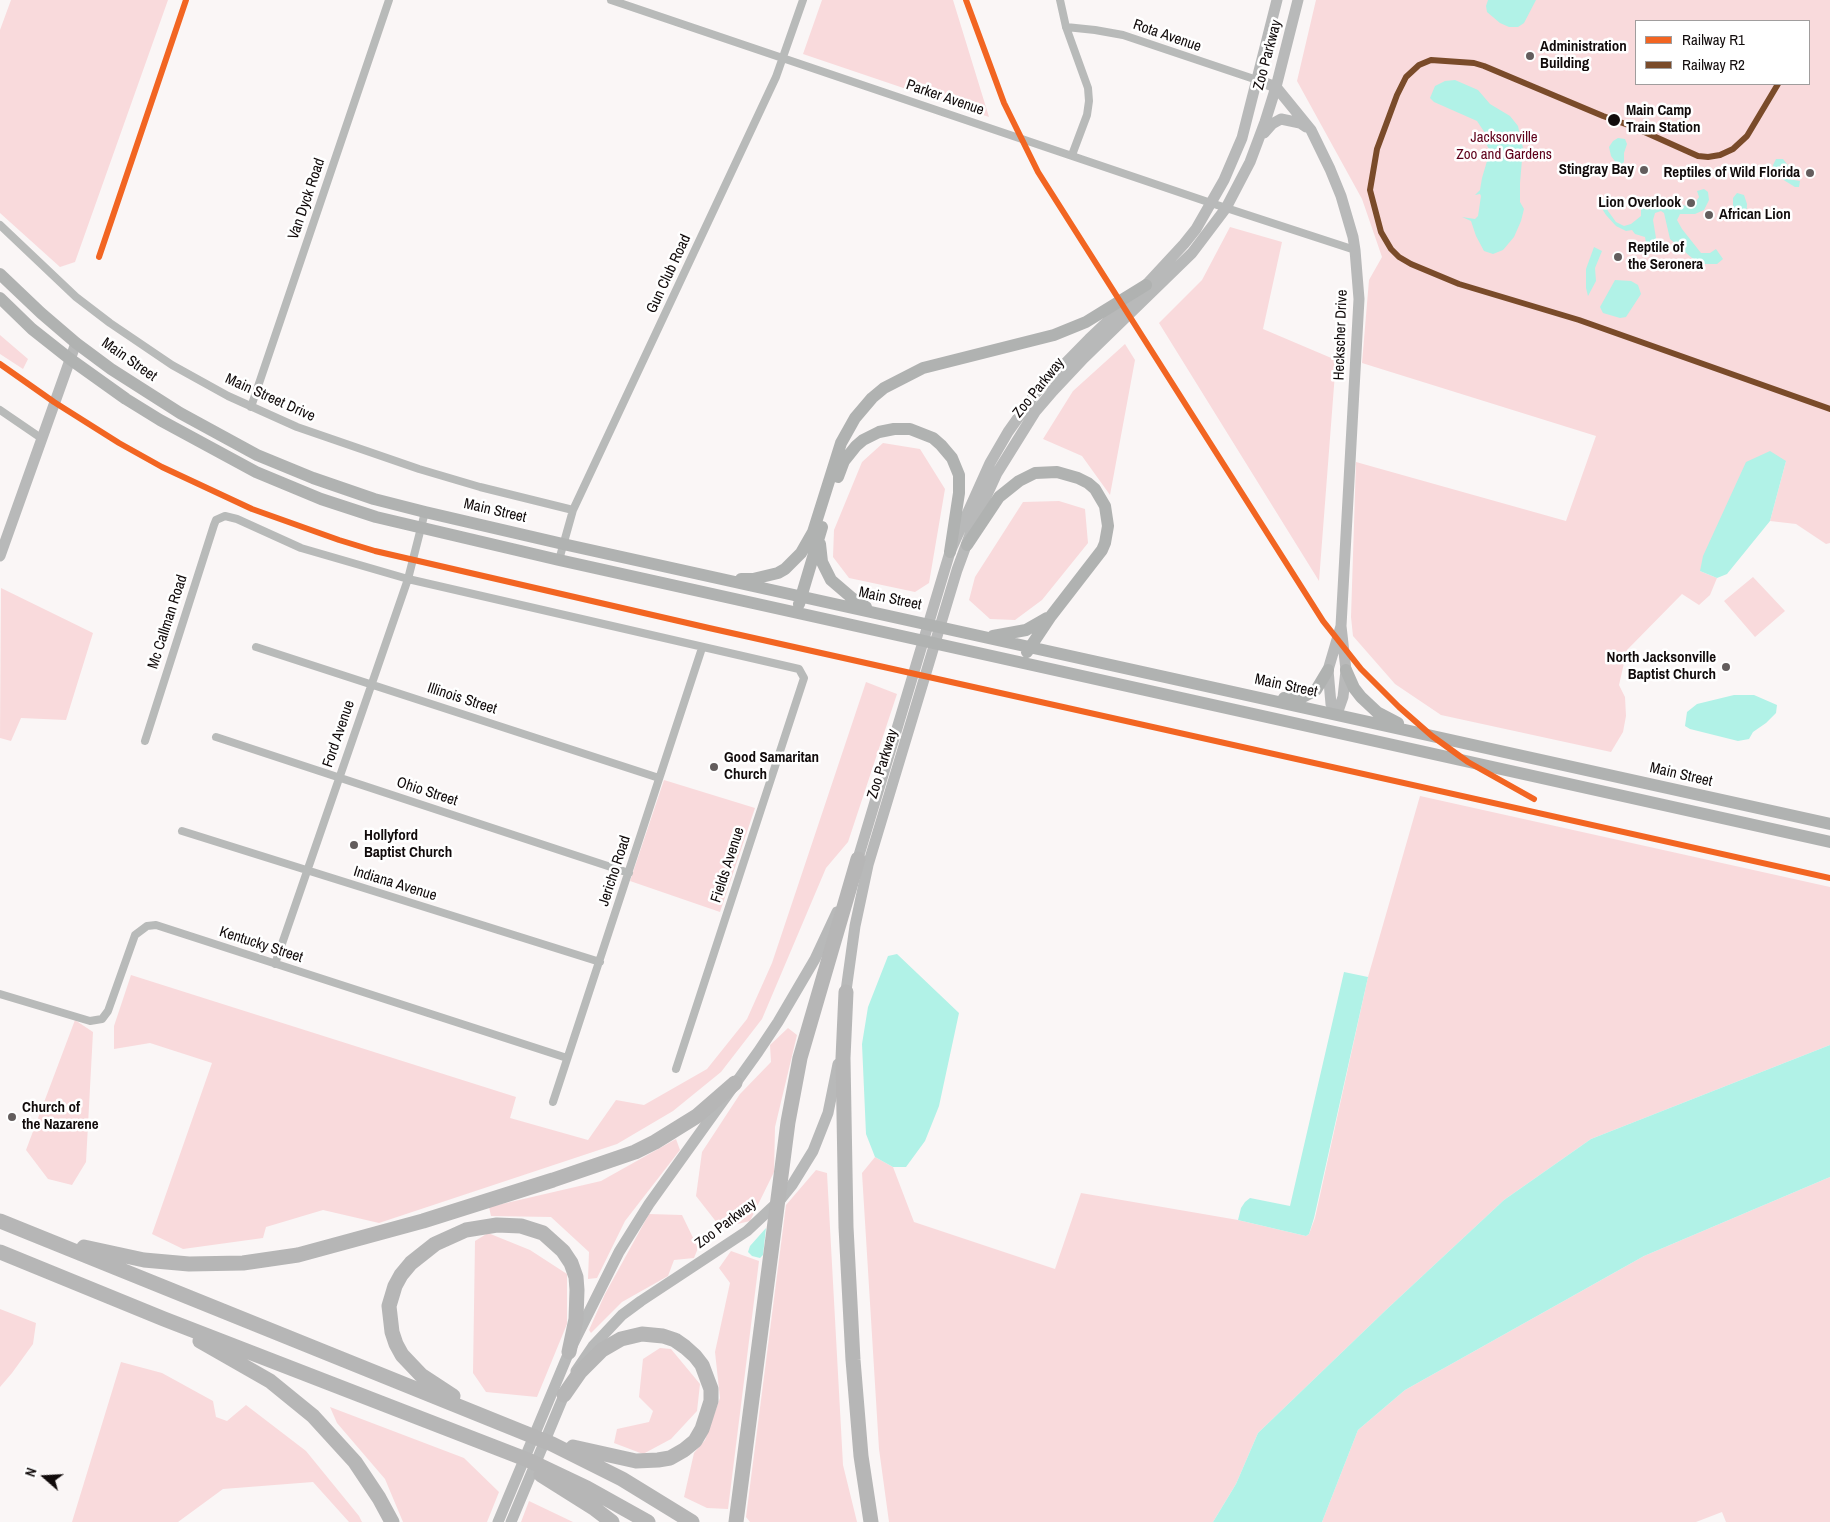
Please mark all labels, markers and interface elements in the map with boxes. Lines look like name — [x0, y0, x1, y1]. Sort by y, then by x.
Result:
street label: Rota Avenue — [1131, 16, 1203, 56]
street label: Zoo Parkway — [1250, 18, 1286, 92]
legend — [1635, 20, 1810, 85]
text: Railway R1 — [1682, 29, 1745, 50]
place label: Administration Building — [1540, 38, 1627, 73]
marker: Administration Building — [1524, 50, 1536, 62]
text: Railway R2 — [1682, 54, 1745, 75]
street label: Parker Avenue — [904, 76, 986, 120]
place label: Main Camp Train Station — [1626, 102, 1701, 137]
marker: Main Camp Train Station — [1606, 112, 1622, 128]
park label: Jacksonville Zoo and Gardens — [1456, 129, 1552, 164]
street label: Van Dyck Road — [285, 156, 329, 242]
place label: Stingray Bay — [1559, 161, 1634, 179]
marker: Stingray Bay — [1638, 164, 1650, 176]
place label: Reptiles of Wild Florida — [1663, 164, 1800, 182]
marker: Reptiles of Wild Florida — [1804, 167, 1816, 179]
place label: Lion Overlook — [1598, 194, 1681, 212]
marker: Lion Overlook — [1685, 197, 1697, 209]
place label: African Lion — [1719, 206, 1791, 224]
marker: African Lion — [1703, 209, 1715, 221]
street label: Gun Club Road — [643, 232, 695, 316]
place label: Reptile of the Seronera — [1628, 239, 1703, 274]
marker: Reptile of the Seronera — [1612, 251, 1624, 263]
street label: Heckscher Drive — [1330, 289, 1352, 381]
street label: Main Street — [98, 334, 160, 386]
street label: Zoo Parkway — [1009, 354, 1069, 422]
street label: Main Street Drive — [222, 370, 318, 426]
street label: Main Street — [462, 495, 528, 527]
street label: Mc Callman Road — [144, 573, 192, 671]
street label: Main Street — [857, 584, 923, 614]
place label: North Jacksonville Baptist Church — [1607, 649, 1716, 684]
marker: North Jacksonville Baptist Church — [1720, 661, 1732, 673]
street label: Main Street — [1253, 671, 1319, 701]
street label: Illinois Street — [425, 679, 499, 719]
street label: Ford Avenue — [319, 698, 359, 770]
street label: Zoo Parkway — [864, 727, 902, 801]
place label: Good Samaritan Church — [724, 749, 819, 784]
street label: Main Street — [1648, 759, 1714, 791]
marker: Good Samaritan Church — [708, 761, 720, 773]
street label: Ohio Street — [394, 774, 460, 810]
street label: Fields Avenue — [707, 825, 749, 905]
place label: Hollyford Baptist Church — [364, 827, 452, 862]
street label: Jericho Road — [595, 833, 635, 909]
marker: Hollyford Baptist Church — [348, 839, 360, 851]
street label: Indiana Avenue — [351, 863, 439, 905]
street label: Kentucky Street — [217, 923, 305, 967]
place label: Church of the Nazarene — [22, 1099, 99, 1134]
marker: Church of the Nazarene — [6, 1111, 18, 1123]
street label: Zoo Parkway — [692, 1195, 760, 1253]
north arrow — [20, 1452, 70, 1502]
text: N — [21, 1465, 41, 1479]

